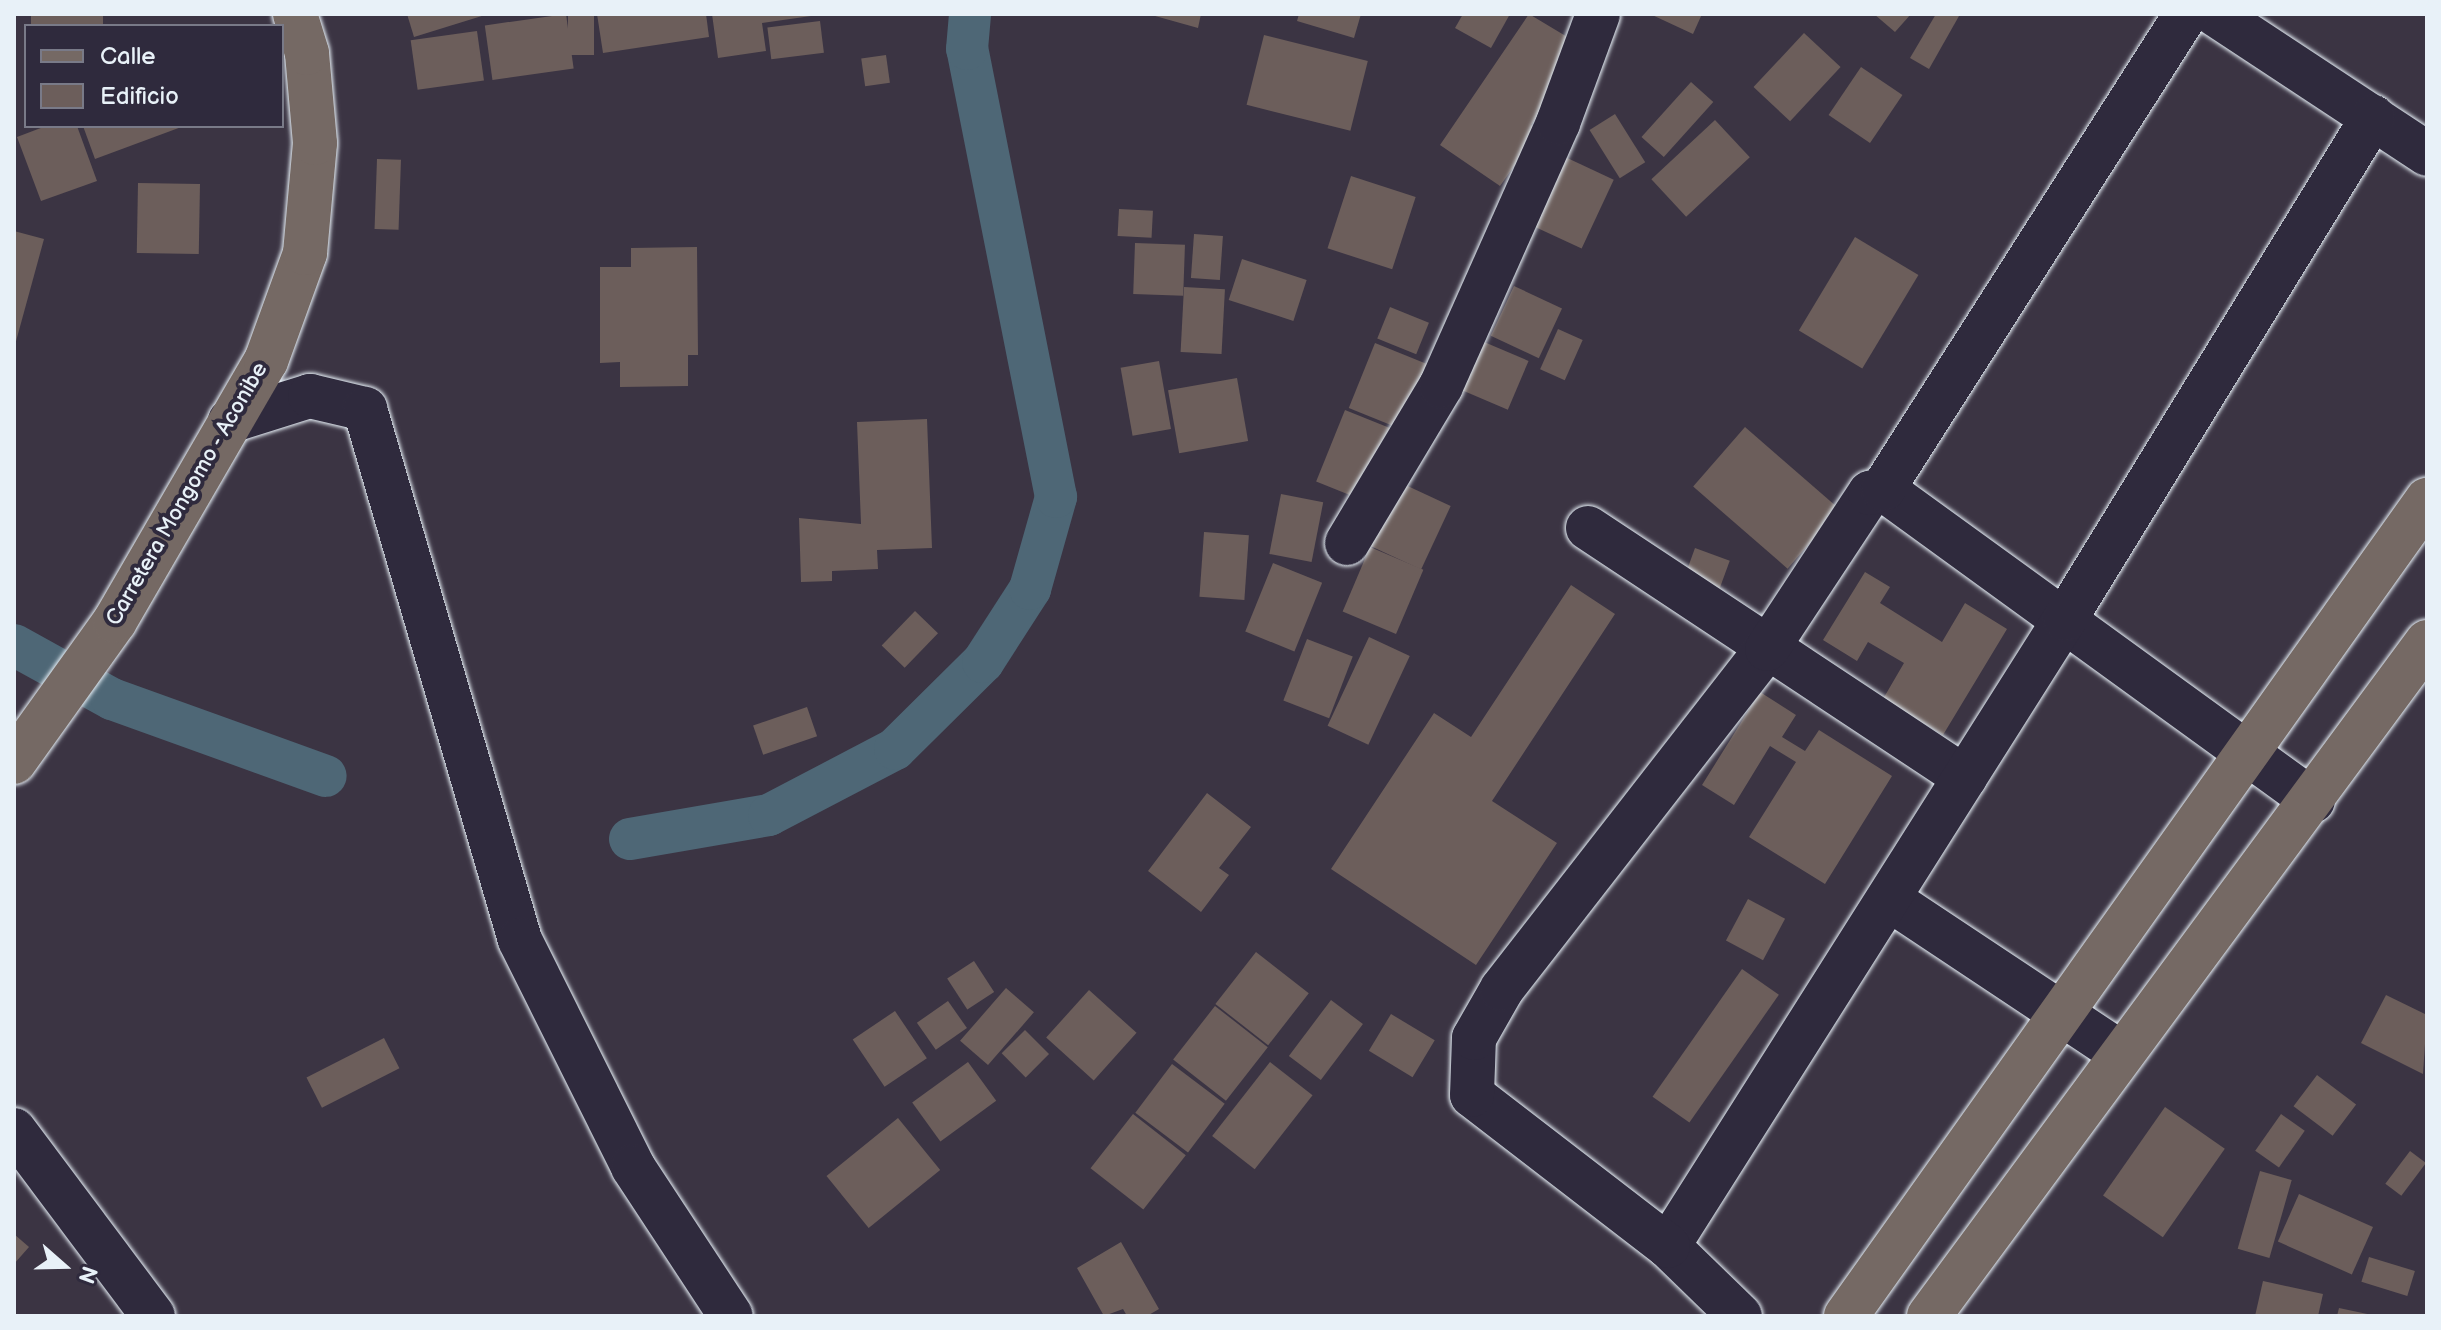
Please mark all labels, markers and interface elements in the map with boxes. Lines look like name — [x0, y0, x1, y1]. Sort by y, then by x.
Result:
legend — [24, 24, 284, 128]
text: Calle — [100, 42, 155, 71]
text: Edificio — [100, 82, 179, 111]
street label: Carretera Mongomo - Aconibe — [100, 357, 274, 631]
north arrow — [24, 1226, 104, 1306]
text: N — [72, 1262, 103, 1287]

